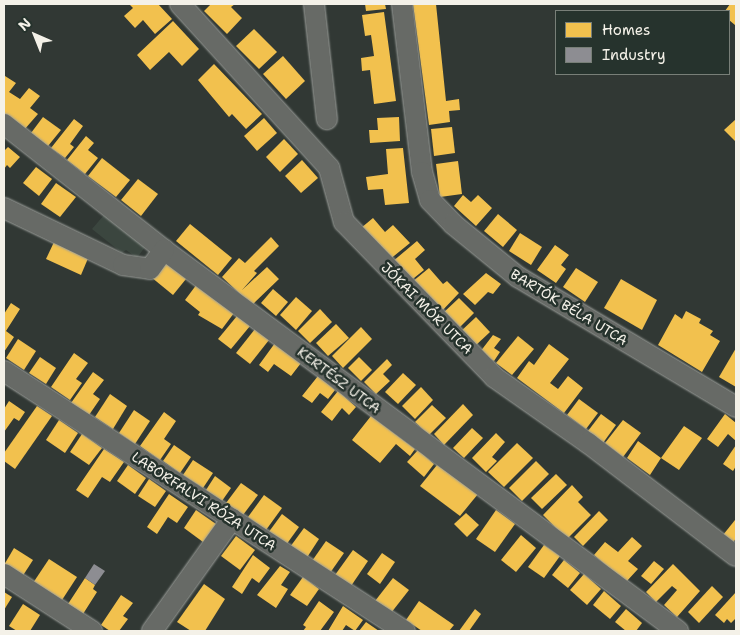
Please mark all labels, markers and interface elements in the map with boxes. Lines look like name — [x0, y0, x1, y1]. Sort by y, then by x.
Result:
north arrow — [10, 10, 60, 60]
legend — [555, 10, 730, 75]
text: N — [14, 14, 35, 35]
text: Homes — [602, 20, 650, 40]
text: Industry — [602, 45, 666, 65]
street label: JÓKAI MÓR UTCA — [378, 259, 476, 357]
street label: BARTÓK BÉLA UTCA — [507, 265, 631, 349]
street label: KERTÉSZ UTCA — [294, 343, 384, 417]
street label: LABORFALVI RÓZA UTCA — [129, 448, 279, 554]

